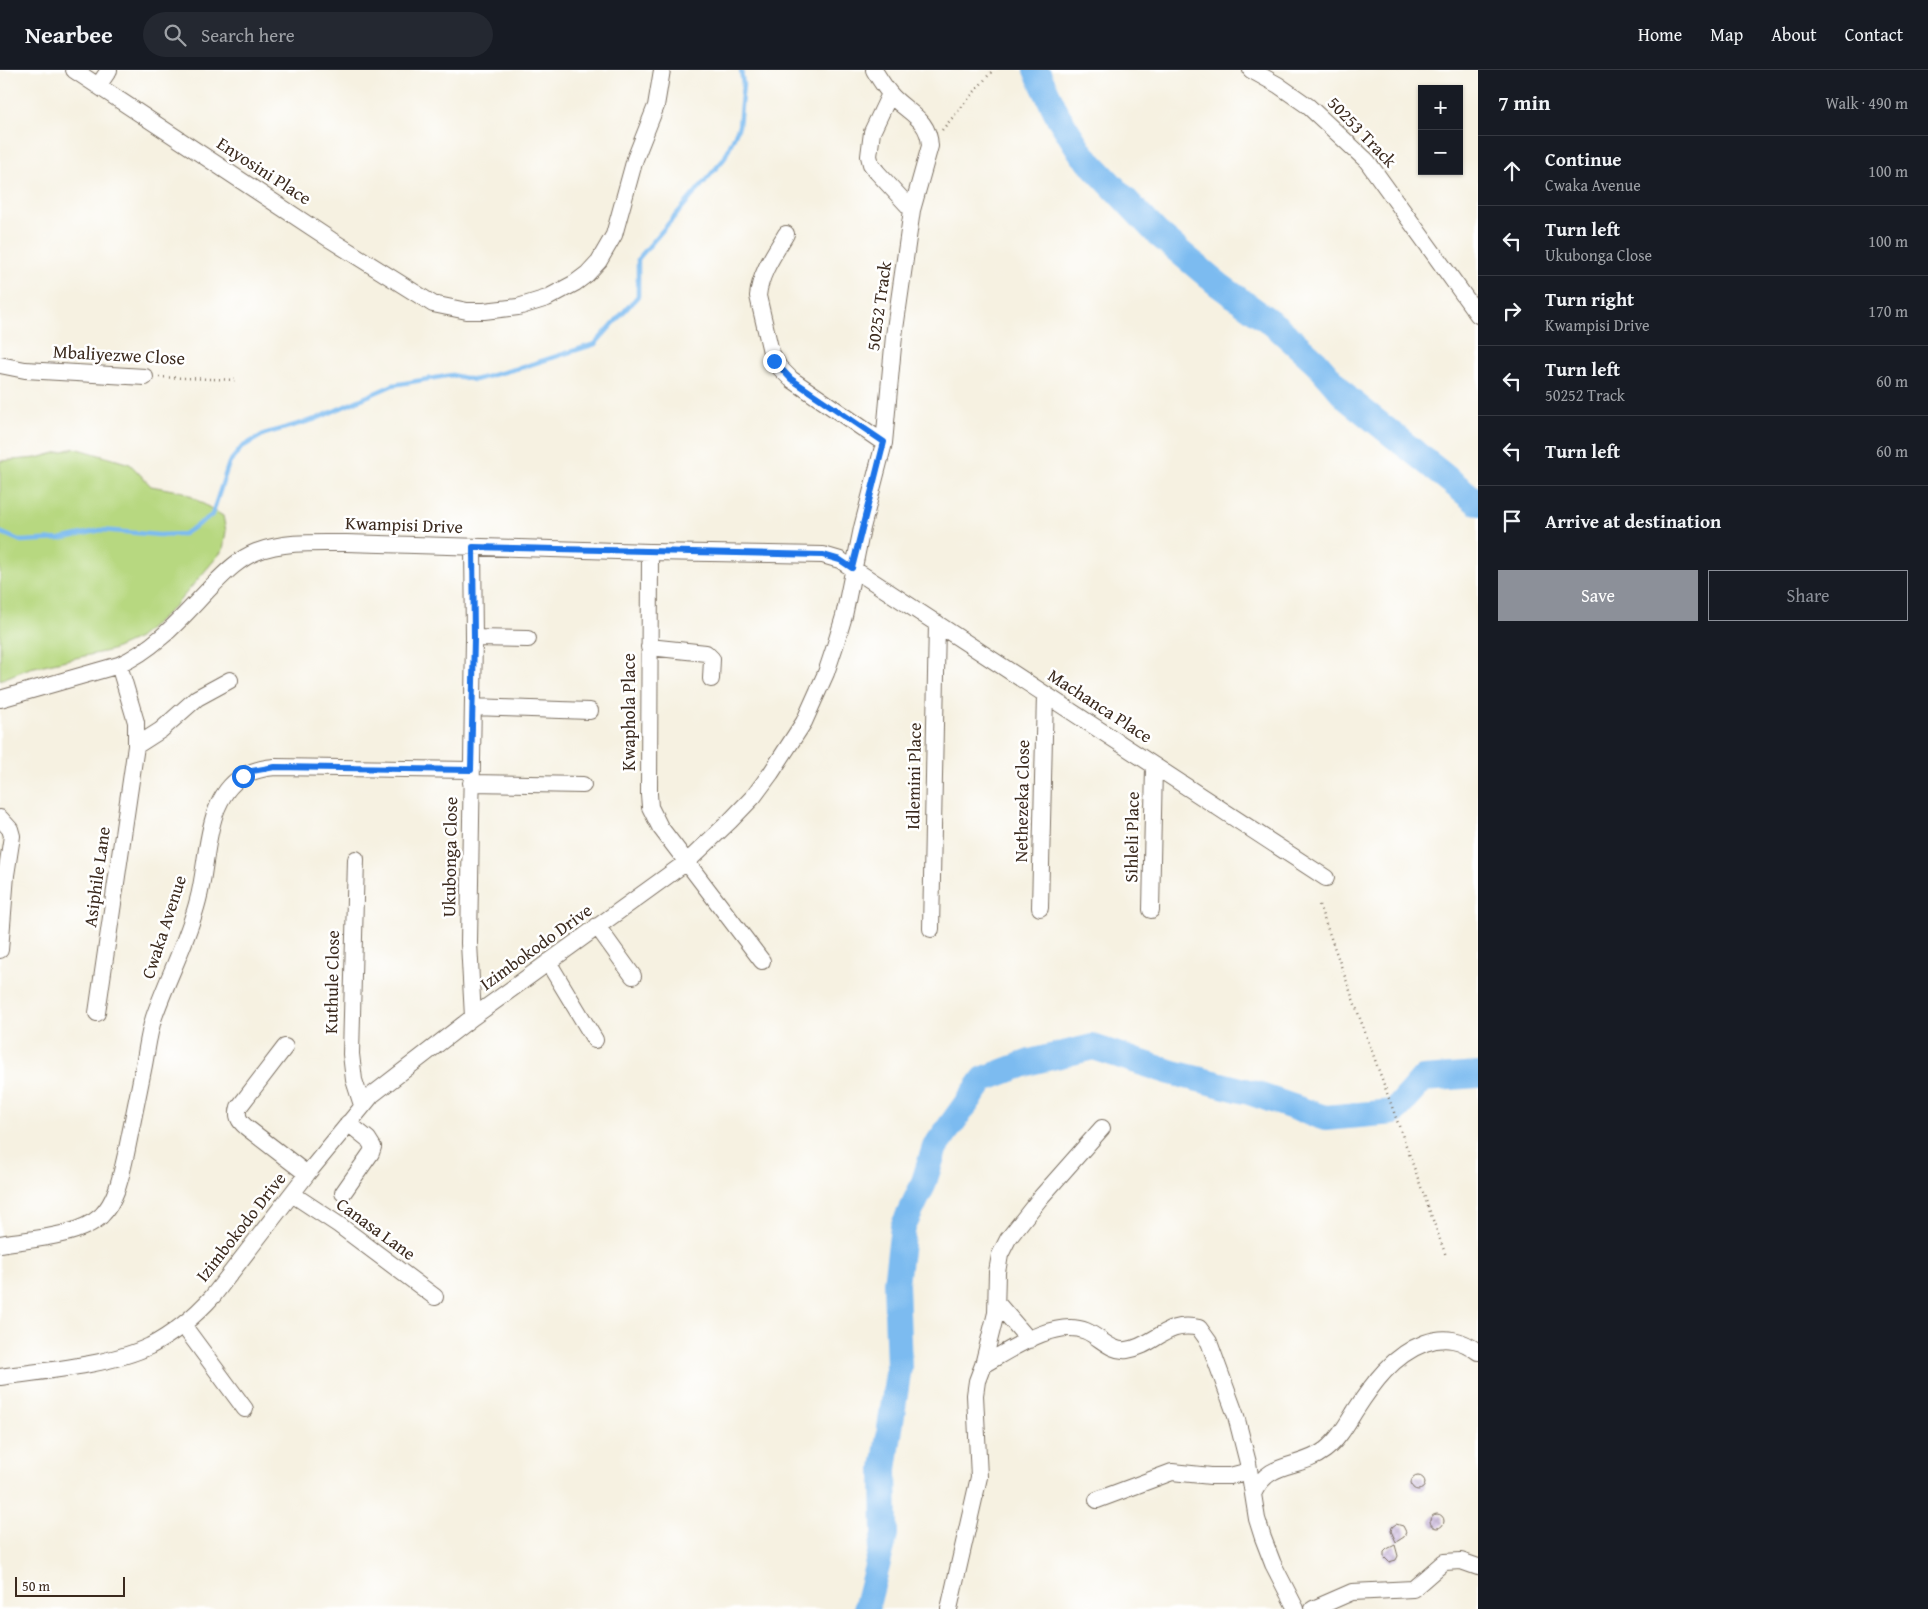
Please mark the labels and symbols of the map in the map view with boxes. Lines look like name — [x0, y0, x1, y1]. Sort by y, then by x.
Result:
street label: 50253 Track — [1321, 90, 1404, 174]
street label: Enyosini Place — [212, 130, 317, 211]
street label: 50252 Track — [859, 259, 898, 352]
street label: Mbaliyezwe Close — [52, 338, 186, 371]
route end — [763, 350, 786, 373]
street label: Kwampisi Drive — [345, 509, 463, 540]
street label: Kwaphola Place — [615, 653, 642, 771]
street label: Machanca Place — [1043, 662, 1158, 750]
street label: Idlemini Place — [899, 722, 928, 830]
street label: Nethezeka Close — [1007, 739, 1036, 863]
route start — [232, 765, 255, 788]
street label: Sihleli Place — [1117, 791, 1146, 883]
street label: Ukubonga Close — [435, 797, 464, 917]
street label: Asiphile Lane — [76, 825, 117, 929]
street label: Cwaka Avenue — [134, 871, 193, 982]
street label: Izimbokodo Drive — [474, 897, 597, 997]
street label: Kuthule Close — [317, 930, 346, 1034]
street label: Izimbokodo Drive — [189, 1166, 292, 1287]
street label: Canasa Lane — [331, 1191, 422, 1267]
scale bar — [15, 1574, 125, 1597]

